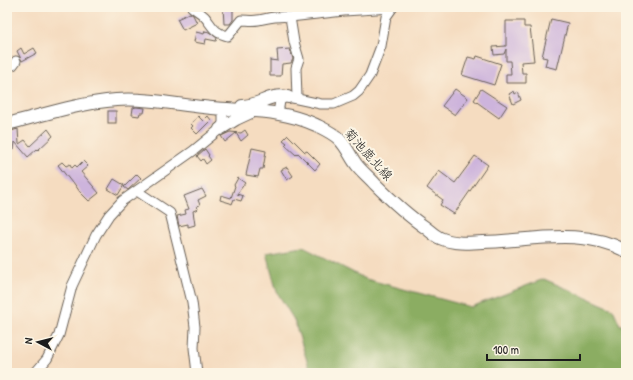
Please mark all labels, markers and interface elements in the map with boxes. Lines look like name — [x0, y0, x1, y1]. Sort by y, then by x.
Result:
street label: 菊池鹿北線 — [341, 124, 398, 185]
north arrow — [18, 322, 58, 362]
scale bar — [487, 336, 580, 362]
text: N — [21, 337, 35, 345]
text: 100 m — [493, 341, 519, 358]

